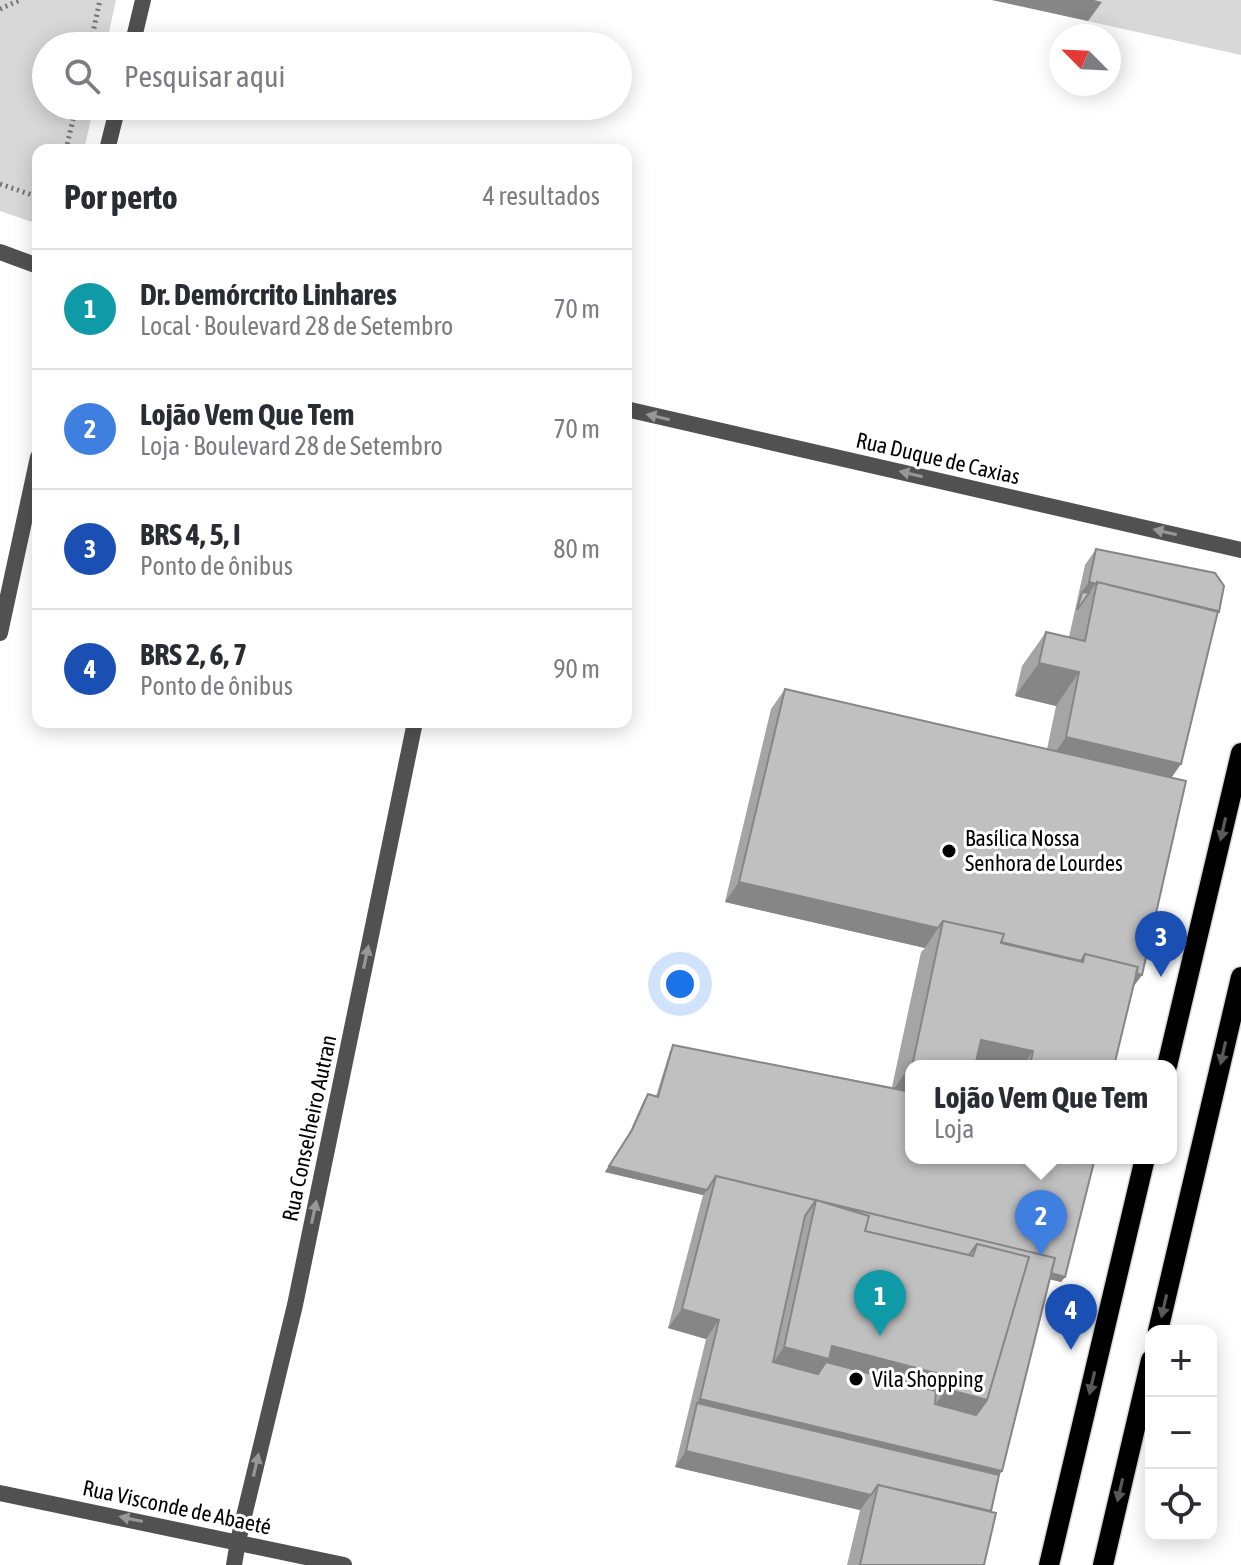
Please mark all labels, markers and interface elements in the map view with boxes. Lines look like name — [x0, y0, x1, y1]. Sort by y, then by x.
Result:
north arrow — [1049, 24, 1121, 96]
search box — [32, 32, 632, 120]
icon: search — [60, 54, 104, 98]
text: Pesquisar aqui — [124, 59, 285, 93]
text: Por perto — [64, 177, 178, 216]
text: 4 resultados — [483, 181, 600, 211]
text: Dr. Demórcrito Linhares — [140, 277, 397, 311]
text: 1 — [84, 294, 96, 324]
text: 70 m — [553, 294, 600, 324]
text: Local · Boulevard 28 de Setembro — [140, 311, 453, 341]
text: Lojão Vem Que Tem — [140, 397, 354, 431]
one-way arrow — [645, 410, 670, 422]
text: 2 — [84, 414, 96, 444]
text: 70 m — [553, 414, 600, 444]
street label: Rua Duque de Caxias — [854, 427, 1023, 490]
text: Loja · Boulevard 28 de Setembro — [140, 431, 443, 461]
one-way arrow — [899, 467, 924, 480]
text: BRS 4, 5, I — [140, 517, 241, 551]
one-way arrow — [1152, 525, 1177, 538]
text: 3 — [84, 534, 96, 564]
text: 80 m — [553, 534, 600, 564]
text: Ponto de ônibus — [140, 551, 293, 581]
text: BRS 2, 6, 7 — [140, 637, 247, 671]
text: 4 — [84, 654, 96, 684]
text: 90 m — [553, 654, 600, 684]
text: Ponto de ônibus — [140, 671, 293, 701]
one-way arrow — [1216, 816, 1229, 841]
place label: Basílica Nossa Senhora de Lourdes — [965, 825, 1123, 876]
marker: Basílica Nossa Senhora de Lourdes — [940, 842, 958, 860]
pin: 3 — [1135, 911, 1187, 977]
one-way arrow — [361, 945, 373, 970]
your location — [660, 964, 700, 1004]
street label: Rua Conselheiro Autran — [277, 1033, 341, 1223]
one-way arrow — [1216, 1041, 1229, 1066]
popup — [905, 1060, 1177, 1164]
text: Lojão Vem Que Tem — [934, 1080, 1148, 1114]
text: Loja — [934, 1114, 974, 1144]
pin: 2 — [1015, 1190, 1067, 1256]
one-way arrow — [308, 1199, 321, 1224]
pin: 1 — [854, 1270, 906, 1336]
pin: 4 — [1045, 1284, 1097, 1350]
one-way arrow — [1157, 1294, 1169, 1319]
map controls — [1145, 1325, 1217, 1541]
button: + — [1145, 1325, 1217, 1397]
place label: Vila Shopping — [872, 1366, 984, 1392]
marker: Vila Shopping — [847, 1370, 865, 1388]
one-way arrow — [1086, 1370, 1098, 1395]
button: − — [1145, 1397, 1217, 1469]
one-way arrow — [250, 1453, 263, 1478]
button: locate — [1145, 1469, 1217, 1541]
street label: Rua Visconde de Abaeté — [80, 1474, 274, 1540]
one-way arrow — [1114, 1478, 1126, 1503]
one-way arrow — [118, 1513, 143, 1525]

